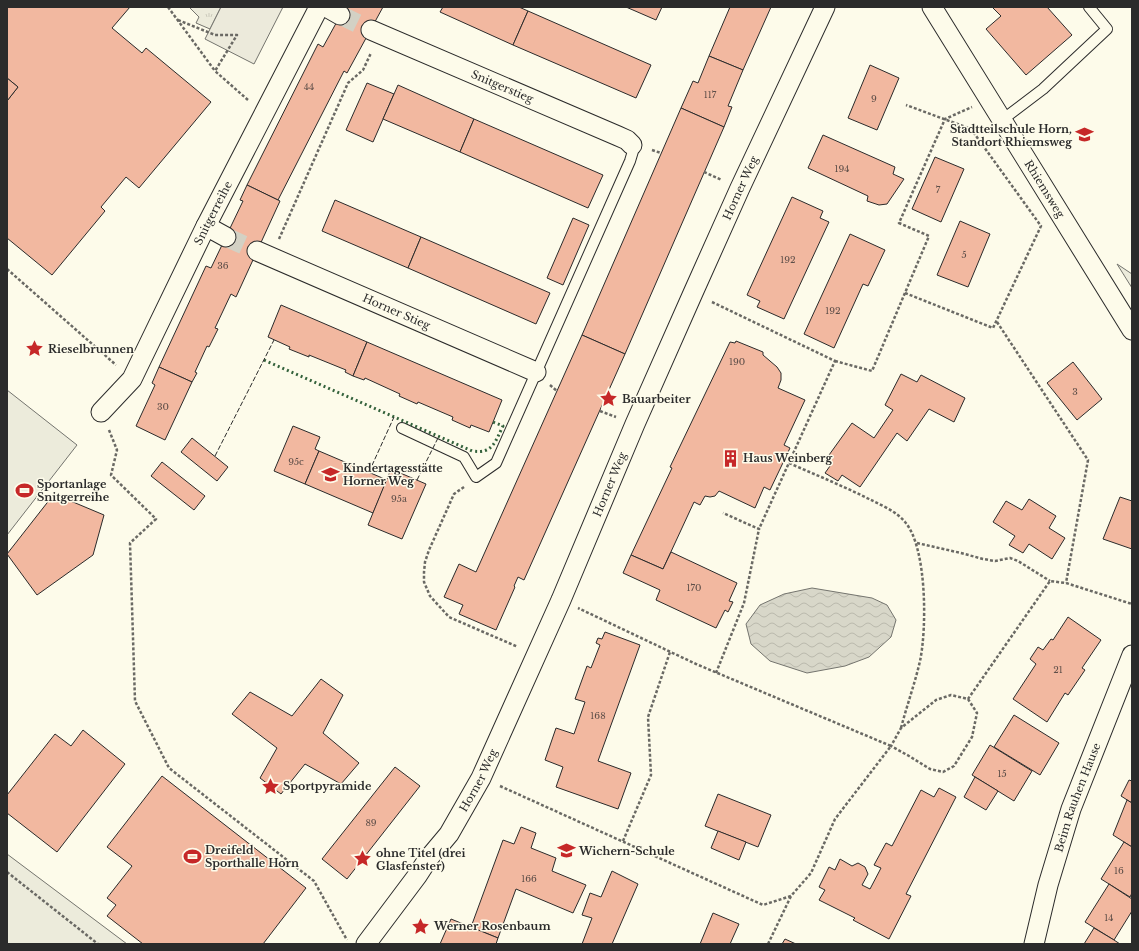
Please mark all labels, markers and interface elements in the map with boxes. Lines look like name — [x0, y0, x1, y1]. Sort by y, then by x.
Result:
street label: Snitgerstieg — [469, 67, 536, 106]
house number: 44 — [304, 81, 314, 92]
house number: 117 — [704, 89, 717, 100]
house number: 9 — [871, 93, 877, 104]
place label: Stadtteilschule Horn, Standort Rhiemsweg — [950, 122, 1072, 149]
school or university icon: Stadtteilschule Horn, Standort Rhiemsweg — [1075, 125, 1095, 145]
street label: Horner Weg — [720, 153, 761, 222]
street label: Rhiemsweg — [1022, 158, 1068, 221]
house number: 194 — [834, 163, 850, 174]
street label: Snitgerreihe — [191, 179, 235, 247]
house number: 7 — [936, 184, 941, 195]
house number: 5 — [961, 249, 967, 260]
house number: 192 — [780, 254, 796, 265]
house number: 36 — [217, 260, 229, 271]
street label: Horner Stieg — [361, 291, 433, 332]
house number: 192 — [825, 305, 841, 316]
place icon: Rieselbrunnen — [25, 339, 45, 359]
place label: Rieselbrunnen — [48, 342, 134, 356]
house number: 190 — [729, 356, 745, 367]
house number: 3 — [1072, 386, 1078, 397]
place icon: Bauarbeiter — [599, 389, 619, 409]
place label: Bauarbeiter — [622, 392, 691, 406]
house number: 30 — [157, 401, 169, 412]
building icon: Haus Weinberg — [720, 448, 740, 468]
street label: Horner Weg — [590, 449, 630, 519]
place label: Haus Weinberg — [743, 451, 832, 465]
house number: 95c — [288, 456, 304, 467]
place label: Kindertagesstätte Horner Weg — [343, 461, 443, 488]
school or university icon: Kindertagesstätte Horner Weg — [320, 464, 340, 484]
place label: Sportanlage Snitgerreihe — [37, 477, 110, 504]
sports icon: Sportanlage Snitgerreihe — [14, 480, 34, 500]
house number: 95a — [391, 493, 407, 504]
house number: 170 — [687, 582, 701, 593]
house number: 21 — [1053, 664, 1063, 675]
house number: 168 — [590, 710, 606, 721]
street label: Beim Rauhen Hause — [1051, 741, 1104, 854]
street label: Horner Weg — [456, 746, 500, 814]
house number: 15 — [997, 768, 1007, 779]
place icon: Sportpyramide — [260, 776, 280, 796]
place label: Sportpyramide — [283, 779, 372, 793]
house number: 89 — [365, 817, 377, 828]
school or university icon: Wichern-Schule — [556, 841, 576, 861]
place label: Dreifeld Sporthalle Horn — [205, 843, 299, 870]
place label: Wichern-Schule — [578, 844, 675, 858]
sports icon: Dreifeld Sporthalle Horn — [182, 846, 202, 866]
place label: ohne Titel (drei Glasfenster) — [376, 846, 466, 873]
place icon: ohne Titel (drei Glasfenster) — [353, 849, 373, 869]
house number: 16 — [1114, 865, 1124, 876]
house number: 166 — [521, 873, 537, 884]
house number: 14 — [1104, 912, 1114, 923]
place icon: Werner Rosenbaum — [411, 916, 431, 936]
place label: Werner Rosenbaum — [433, 919, 551, 933]

